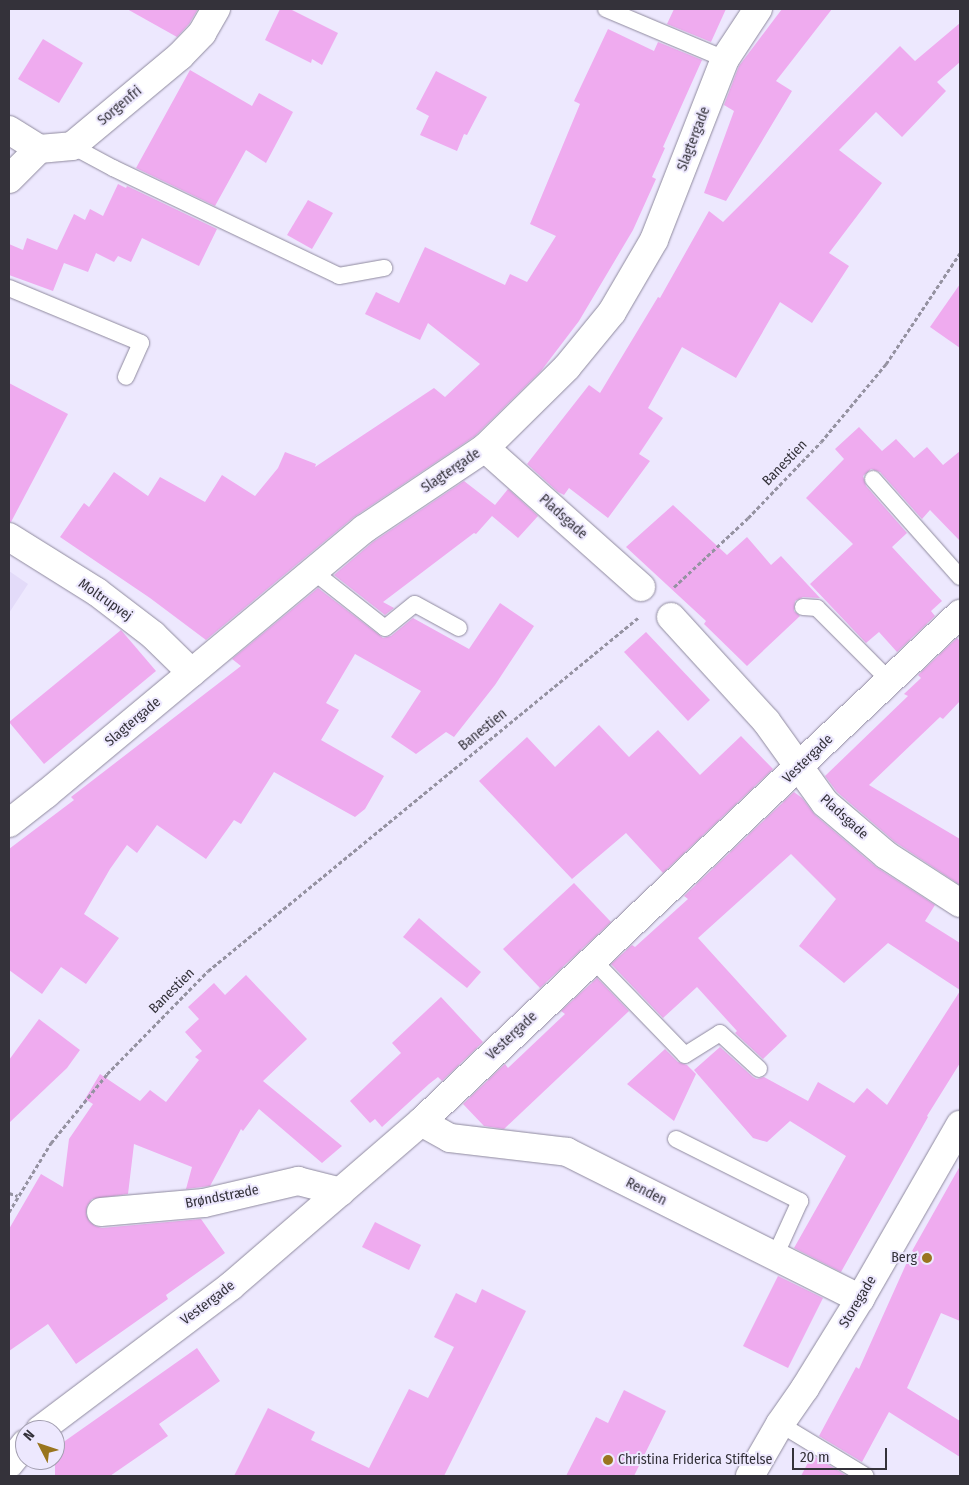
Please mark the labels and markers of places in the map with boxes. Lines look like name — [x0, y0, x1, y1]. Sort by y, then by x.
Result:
place label: Berg — [891, 1250, 917, 1266]
marker: Berg — [921, 1252, 933, 1264]
place label: Christina Friderica Stiftelse — [618, 1452, 772, 1468]
marker: Christina Friderica Stiftelse — [602, 1454, 614, 1466]

